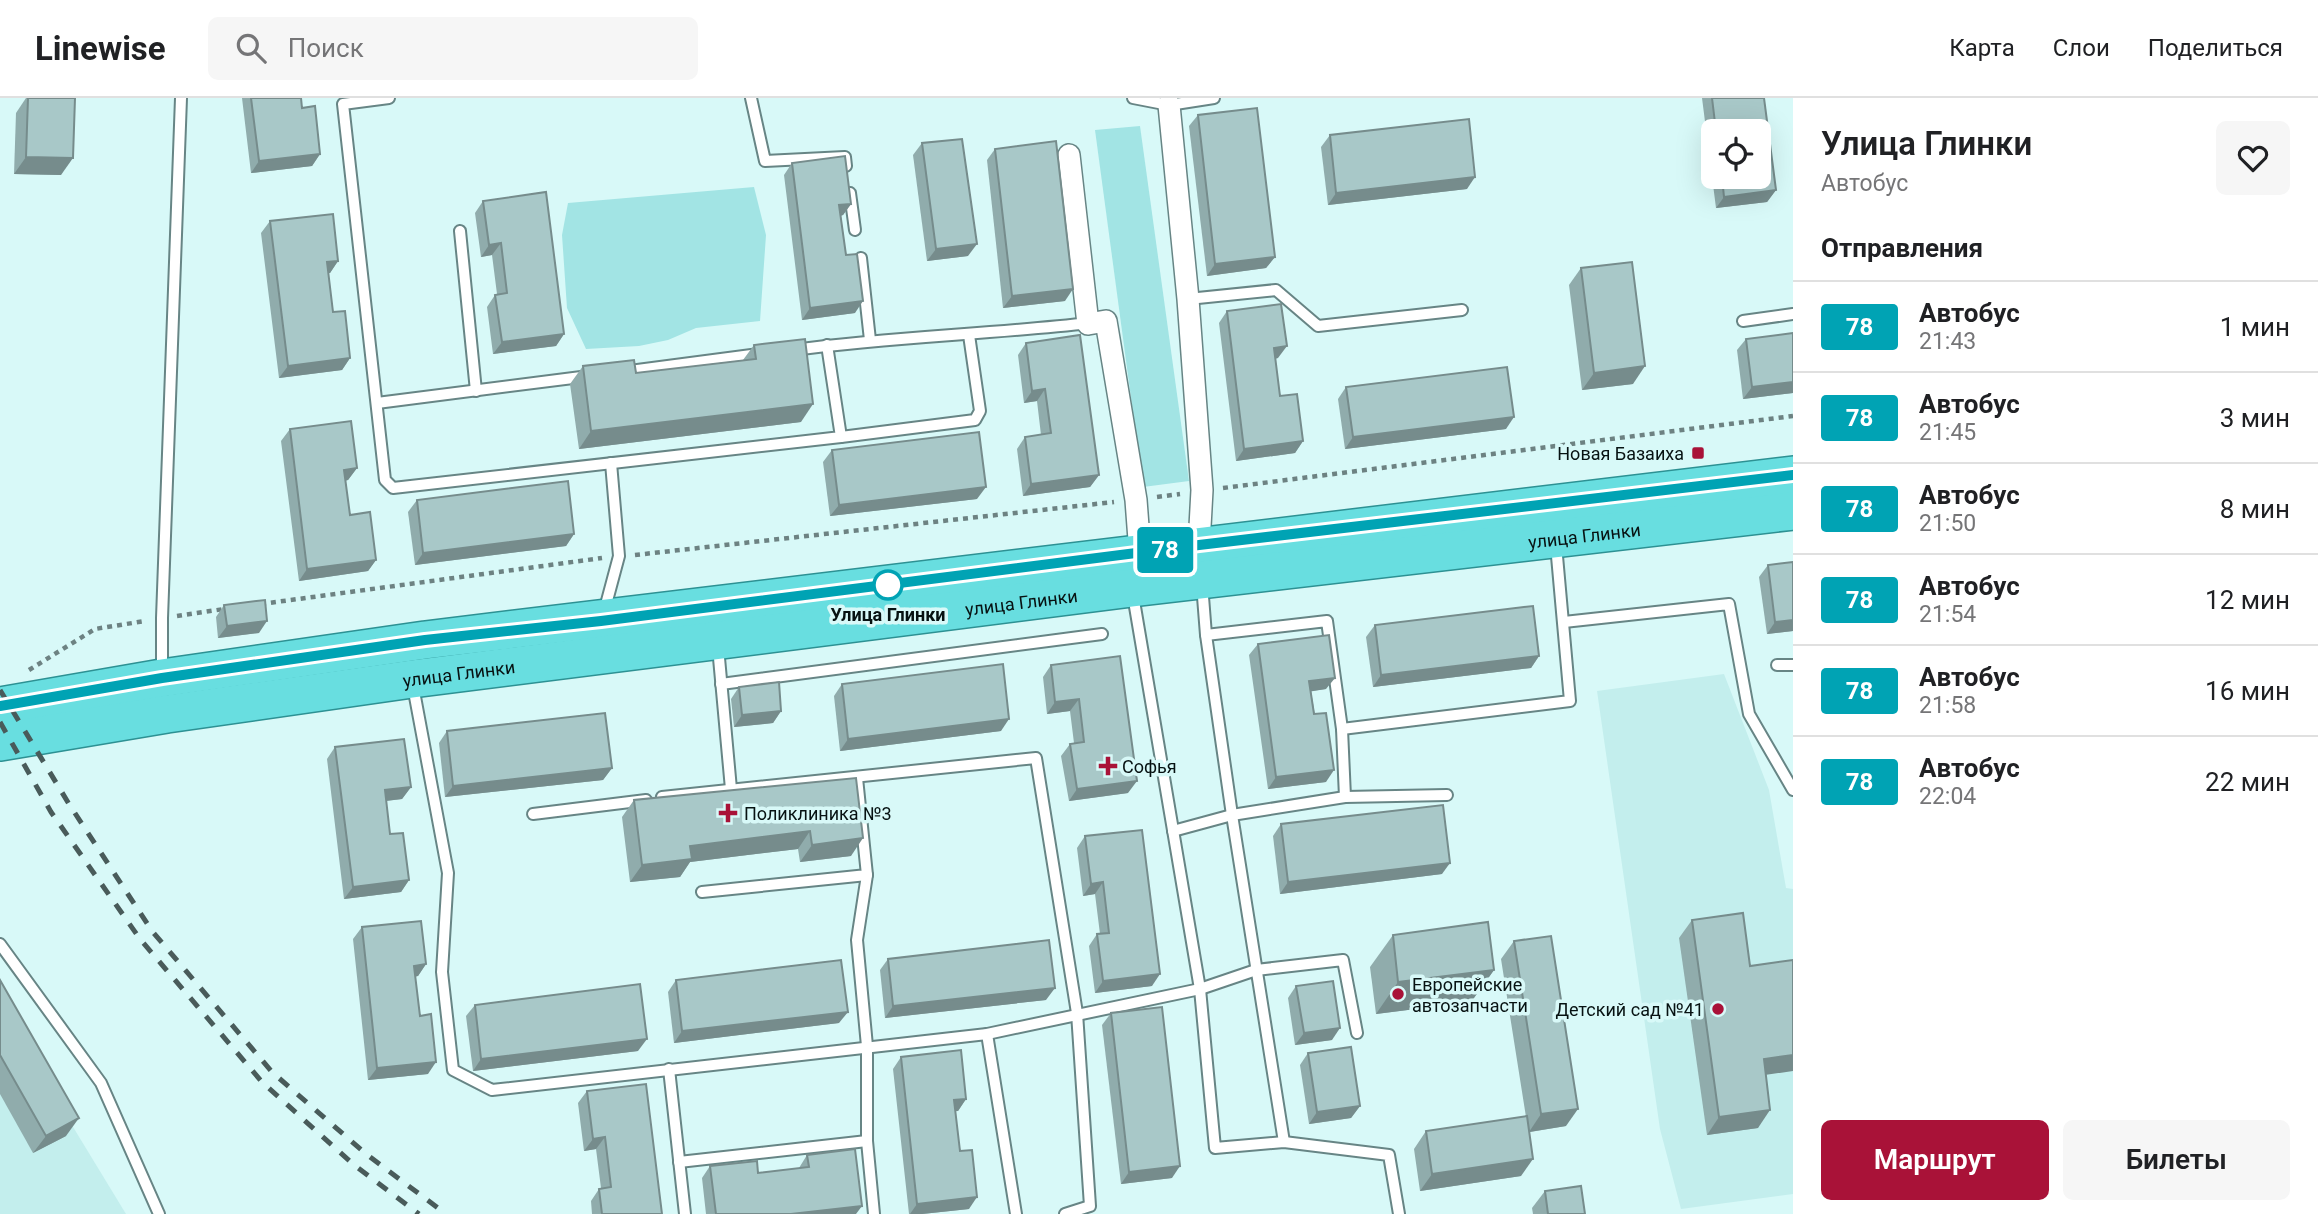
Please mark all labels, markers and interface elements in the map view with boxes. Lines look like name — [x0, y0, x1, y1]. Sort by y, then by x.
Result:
search box — [208, 17, 698, 80]
text: Linewise — [35, 29, 166, 68]
icon: search — [232, 29, 270, 67]
text: Поиск — [288, 33, 364, 63]
text: Карта — [1949, 34, 2015, 62]
text: Слои — [2053, 34, 2110, 62]
text: Поделиться — [2148, 34, 2283, 62]
map controls — [1701, 119, 1771, 189]
button: locate — [1701, 119, 1771, 189]
button: heart — [2216, 121, 2290, 195]
text: Улица Глинки — [1821, 124, 2032, 163]
text: Автобус — [1821, 170, 1908, 197]
text: Отправления — [1821, 233, 1983, 263]
text: Автобус — [1919, 298, 2020, 328]
text: 1 мин — [2220, 312, 2290, 342]
text: 78 — [1846, 313, 1873, 341]
text: 21:43 — [1919, 328, 1976, 355]
text: Автобус — [1919, 389, 2020, 419]
text: 3 мин — [2220, 403, 2290, 433]
text: 78 — [1846, 404, 1873, 432]
text: 21:45 — [1919, 419, 1976, 446]
place label: Новая Базаиха — [1557, 443, 1684, 464]
marker: Новая Базаиха — [1690, 445, 1706, 461]
text: Автобус — [1919, 480, 2020, 510]
text: 8 мин — [2220, 494, 2290, 524]
text: 78 — [1846, 495, 1873, 523]
text: 21:50 — [1919, 510, 1976, 537]
street label: улица Глинки — [1527, 518, 1642, 552]
line badge: 78 — [1134, 527, 1196, 573]
text: 78 — [1151, 536, 1179, 564]
marker: Улица Глинки — [873, 570, 903, 600]
text: Автобус — [1919, 571, 2020, 601]
street label: улица Глинки — [964, 584, 1079, 619]
text: 12 мин — [2205, 585, 2290, 615]
text: 78 — [1846, 586, 1873, 614]
text: 21:54 — [1919, 601, 1976, 628]
place label: Улица Глинки — [830, 604, 946, 625]
street label: улица Глинки — [401, 656, 516, 691]
text: Автобус — [1919, 662, 2020, 692]
text: 16 мин — [2205, 676, 2290, 706]
text: 78 — [1846, 677, 1873, 705]
text: 21:58 — [1919, 692, 1976, 719]
text: Автобус — [1919, 753, 2020, 783]
place label: Софья — [1122, 756, 1177, 777]
marker: Софья — [1100, 758, 1116, 774]
text: 22 мин — [2205, 767, 2290, 797]
text: 78 — [1846, 768, 1873, 796]
text: 22:04 — [1919, 783, 1976, 810]
marker: Поликлиника №3 — [718, 803, 738, 823]
place label: Поликлиника №3 — [744, 803, 892, 824]
place label: Европейские автозапчасти — [1412, 974, 1528, 1016]
marker: Европейские автозапчасти — [1390, 986, 1406, 1002]
place label: Детский сад №41 — [1555, 999, 1704, 1020]
marker: Детский сад №41 — [1710, 1001, 1726, 1017]
button: Маршрут — [1821, 1120, 2049, 1200]
button: Билеты — [2063, 1120, 2290, 1200]

